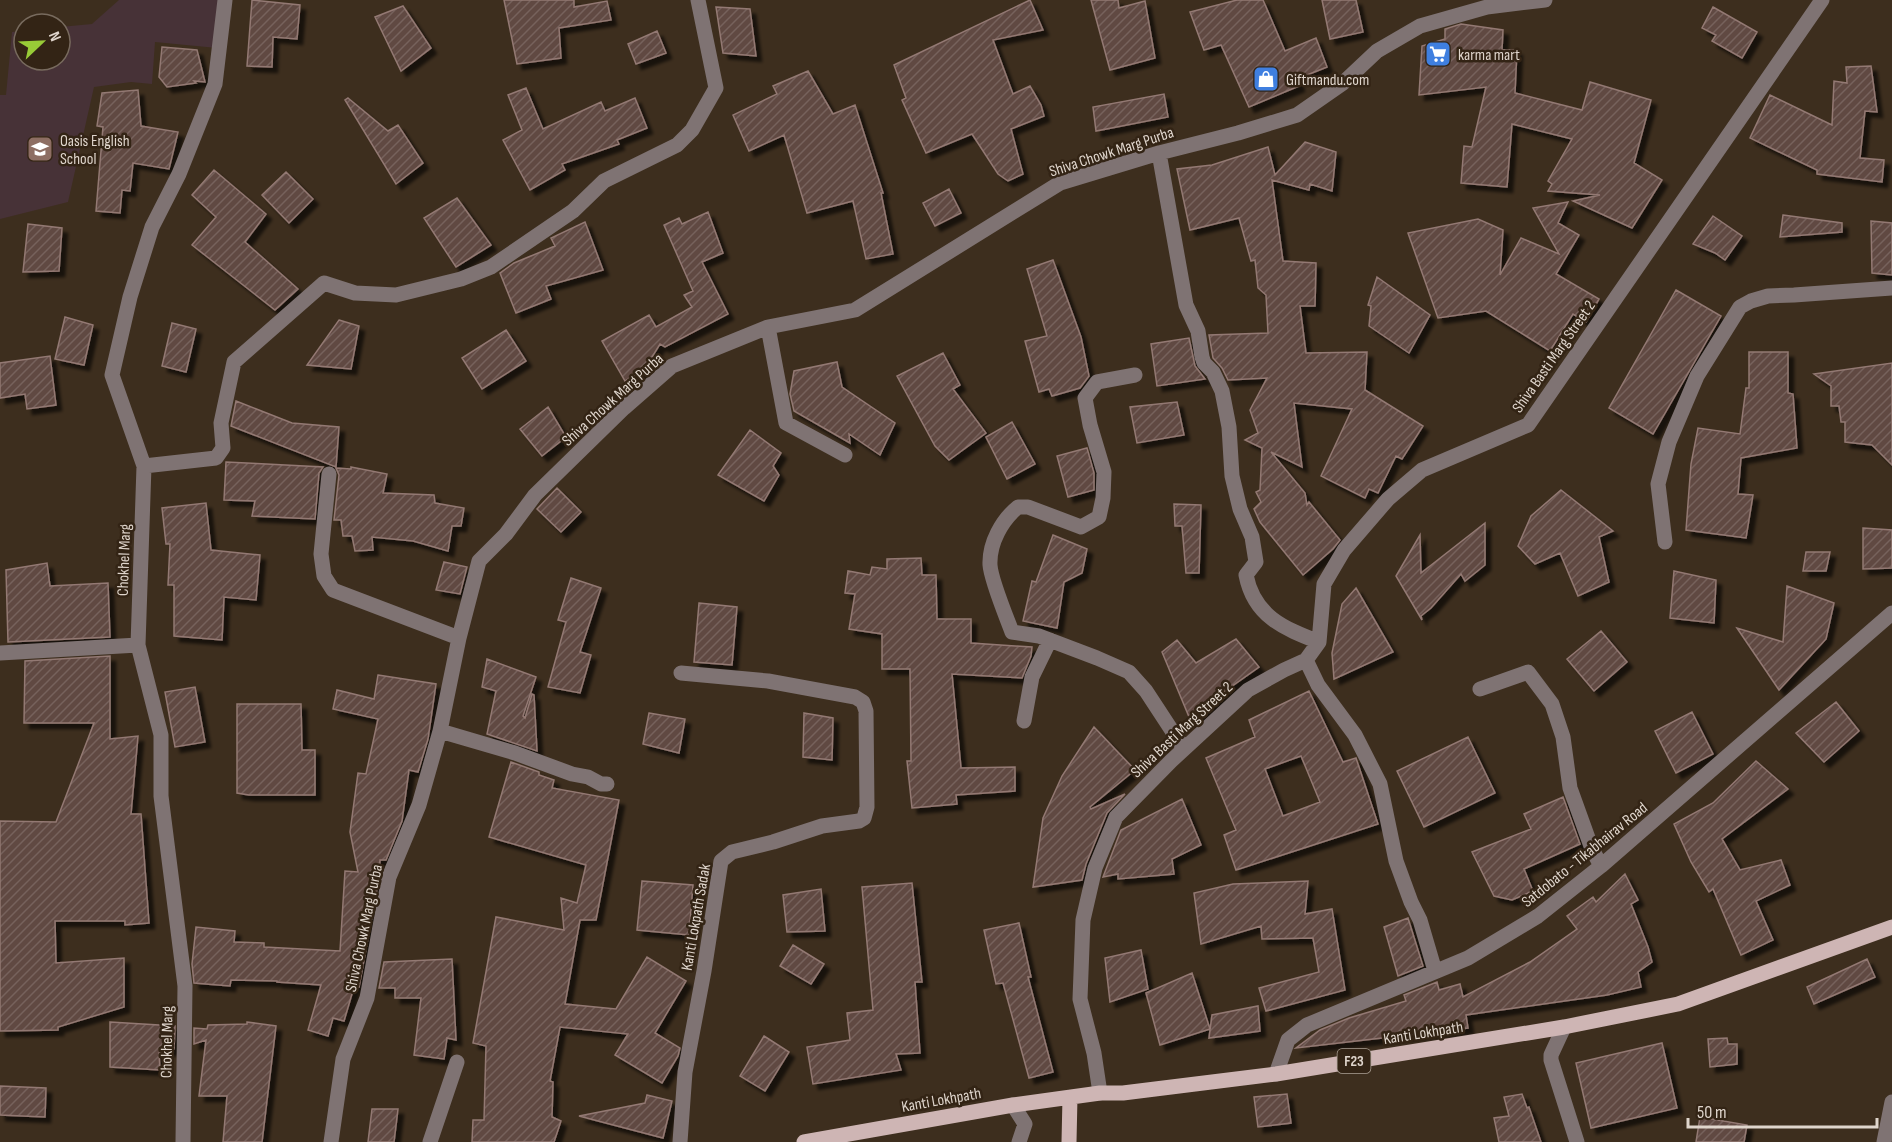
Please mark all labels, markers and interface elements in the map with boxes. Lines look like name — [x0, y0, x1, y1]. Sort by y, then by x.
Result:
north arrow — [12, 12, 72, 72]
text: N — [44, 29, 65, 44]
supermarket icon: karma mart — [1423, 39, 1453, 69]
place label: karma mart — [1458, 46, 1520, 65]
shop icon: Giftmandu.com — [1251, 64, 1281, 94]
place label: Giftmandu.com — [1286, 71, 1369, 90]
street label: Shiva Chowk Marg Purba — [1047, 123, 1176, 182]
place label: Oasis English School — [60, 132, 130, 169]
school or university icon: Oasis English School — [25, 134, 55, 164]
street label: Shiva Basti Marg Street 2 — [1508, 297, 1600, 417]
street label: Shiva Chowk Marg Purba — [558, 350, 668, 451]
street label: Chokhel Marg — [114, 524, 135, 597]
street label: Shiva Basti Marg Street 2 — [1127, 678, 1237, 782]
street label: Satdobato - Tikabhairav Road — [1518, 799, 1652, 912]
street label: Kanti Lokpath Sadak — [678, 862, 715, 972]
street label: Shiva Chowk Marg Purba — [342, 863, 387, 994]
street label: Chokhel Marg — [157, 1006, 178, 1078]
street label: Kanti Lokhpath — [1382, 1018, 1464, 1049]
road number: F23 — [1338, 1049, 1370, 1073]
street label: Kanti Lokhpath — [900, 1084, 983, 1117]
scale bar — [1688, 1091, 1877, 1129]
text: 50 m — [1697, 1102, 1727, 1123]

